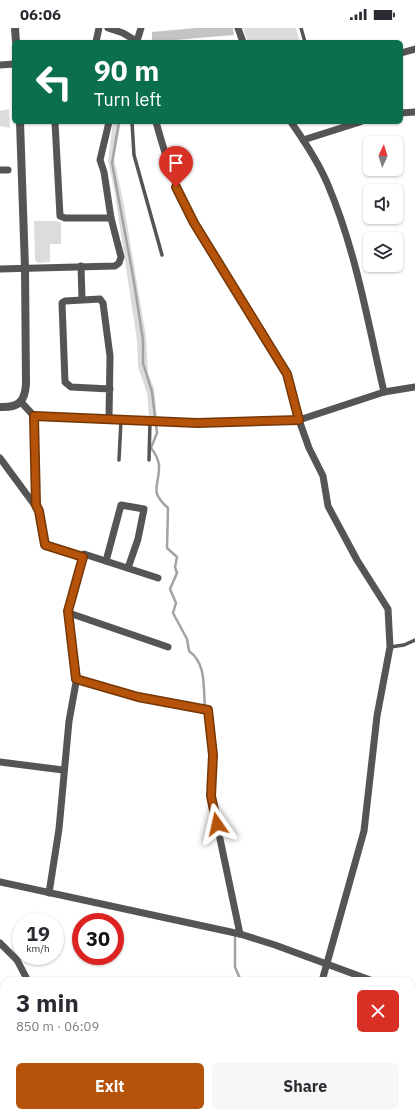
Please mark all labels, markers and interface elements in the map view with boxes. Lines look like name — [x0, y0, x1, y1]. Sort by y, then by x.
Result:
text: 06:06 — [20, 5, 61, 24]
text: 90 m — [94, 52, 159, 89]
icon: left — [28, 56, 80, 108]
text: Turn left — [94, 88, 162, 111]
north arrow — [363, 136, 403, 176]
map controls — [363, 136, 403, 272]
pin — [159, 146, 193, 187]
icon: arrive — [165, 152, 187, 174]
button: sound — [363, 184, 403, 224]
button: layers — [363, 232, 403, 272]
position arrow — [196, 803, 238, 845]
speed limit sign: 30 — [72, 913, 124, 965]
text: 19 — [26, 920, 50, 947]
text: km/h — [26, 942, 50, 955]
text: 3 min — [16, 987, 79, 1019]
button: close — [357, 990, 399, 1032]
text: 850 m · 06:09 — [16, 1018, 99, 1035]
button: Exit — [16, 1063, 204, 1109]
button: Share — [212, 1063, 399, 1109]

